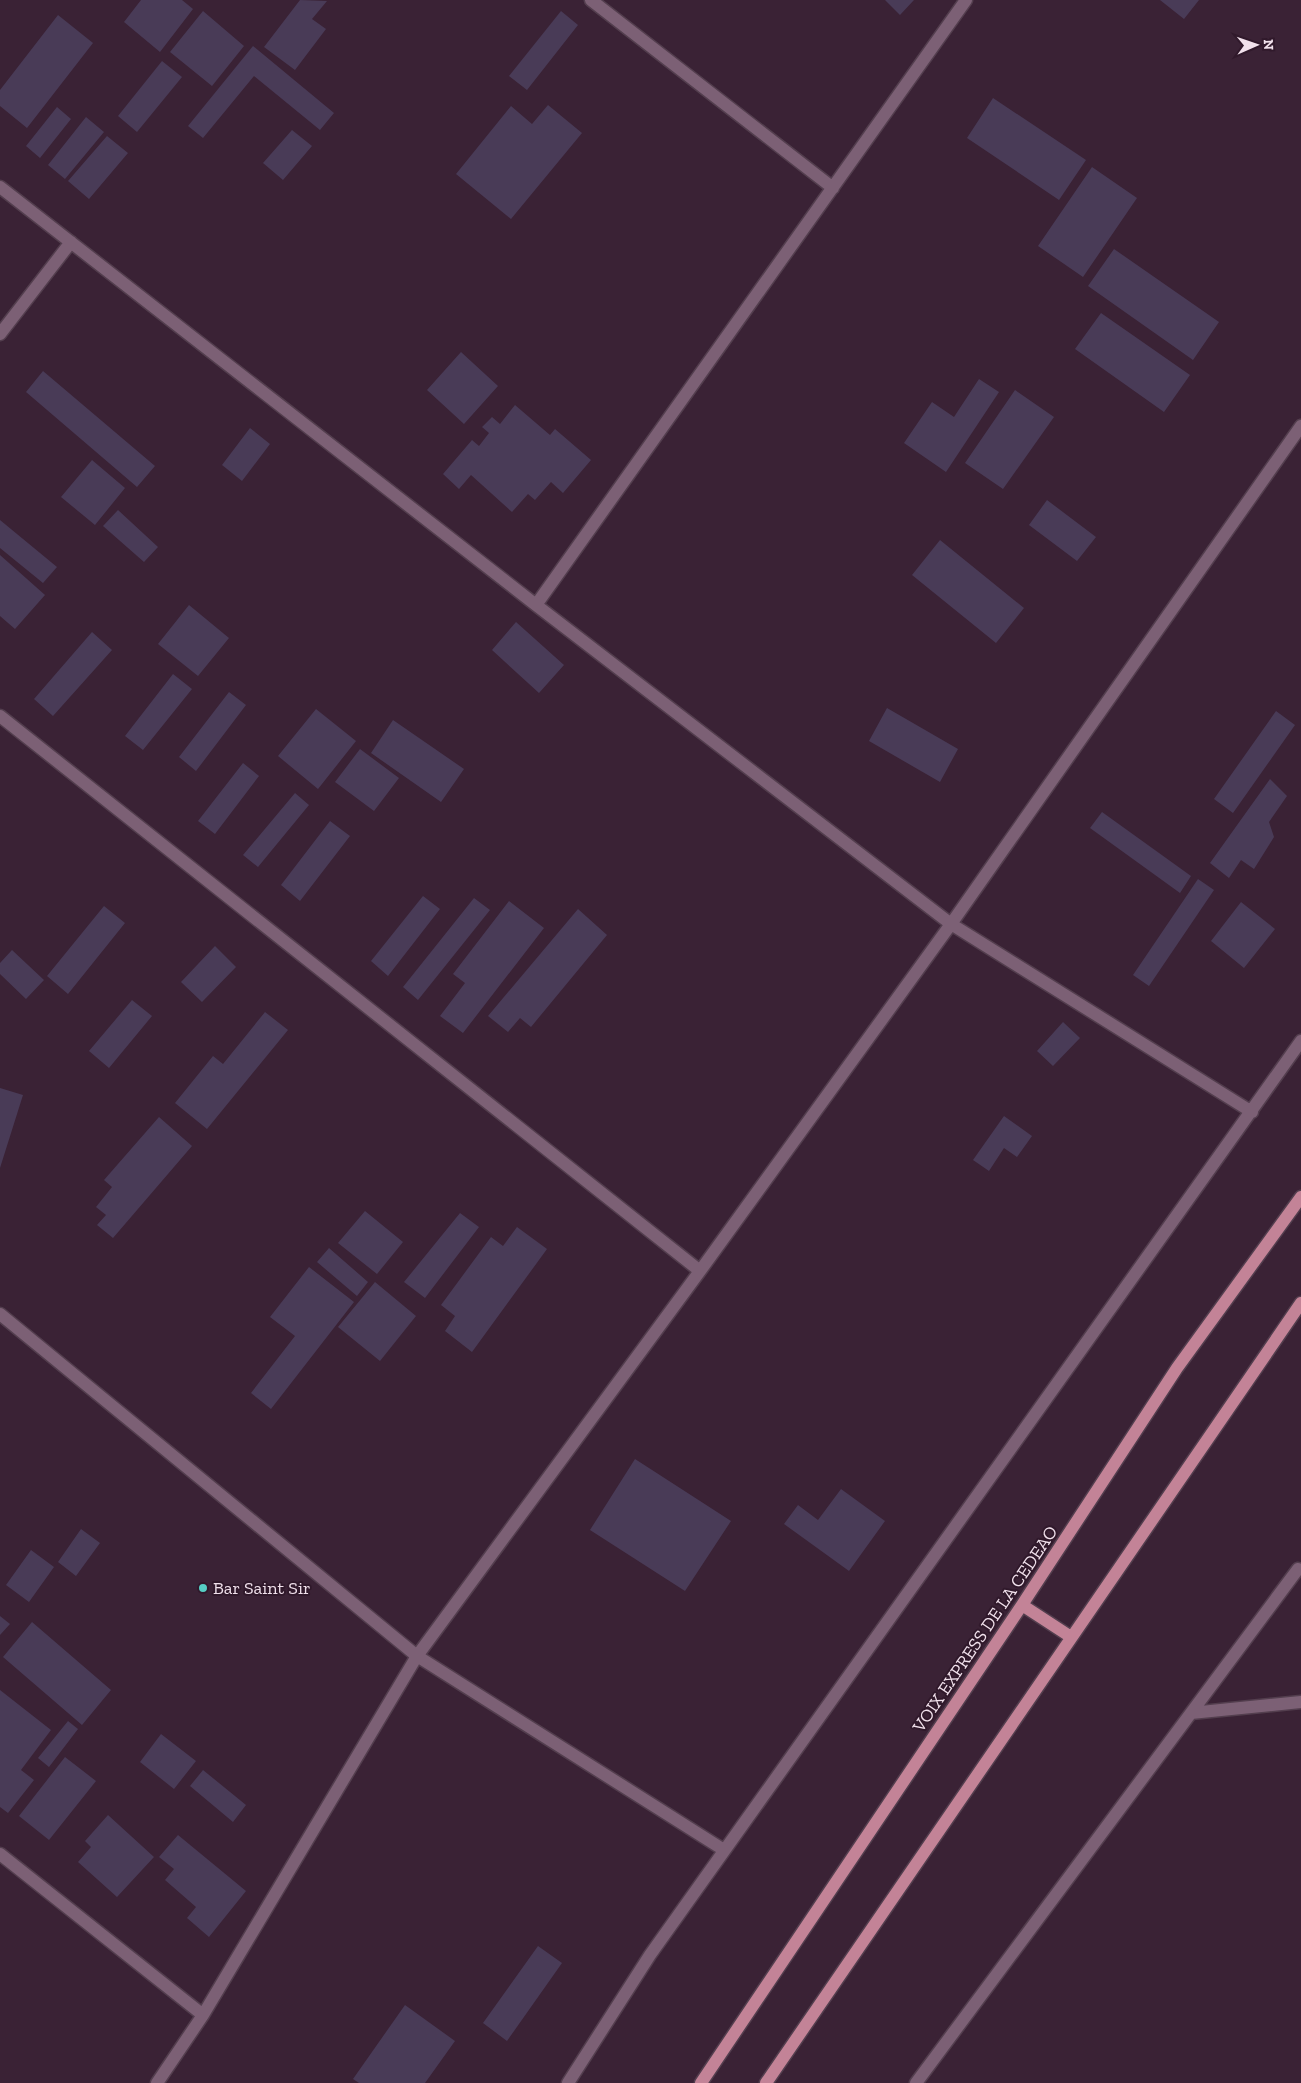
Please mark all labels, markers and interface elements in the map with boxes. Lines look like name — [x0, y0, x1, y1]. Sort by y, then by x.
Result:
north arrow — [1231, 20, 1281, 70]
text: N — [1260, 39, 1277, 51]
street label: VOIX EXPRESS DE LA CEDEAO — [907, 1522, 1062, 1737]
place label: Bar Saint Sir — [213, 1577, 311, 1599]
marker: Bar Saint Sir — [197, 1582, 209, 1594]

